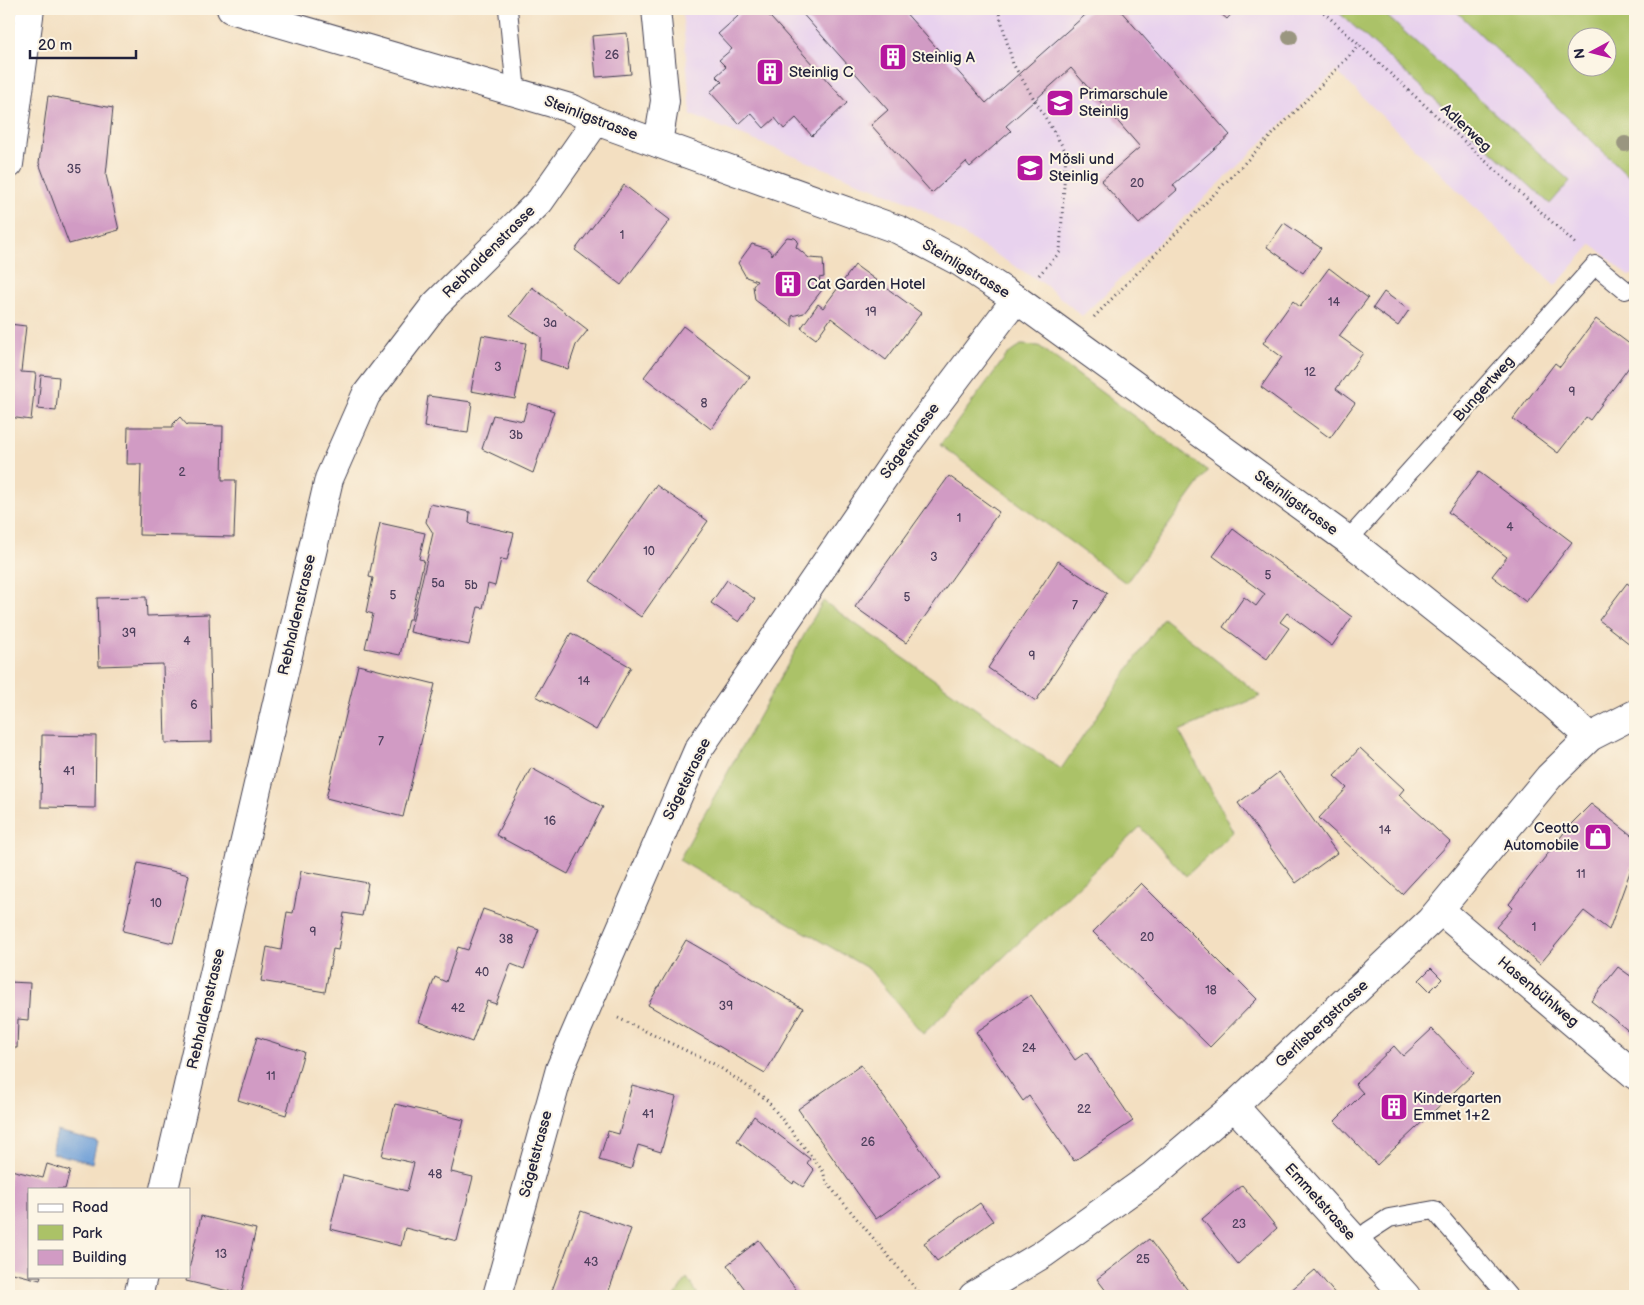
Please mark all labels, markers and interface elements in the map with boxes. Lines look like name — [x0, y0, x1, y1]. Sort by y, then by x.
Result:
scale bar — [30, 28, 136, 60]
north arrow — [1566, 28, 1616, 78]
text: 20 m — [38, 36, 72, 55]
building icon: Steinlig A — [878, 42, 908, 72]
text: N — [1571, 47, 1589, 60]
house number: 26 — [605, 48, 619, 63]
place label: Steinlig A — [912, 48, 976, 67]
building icon: Steinlig C — [755, 57, 785, 87]
place label: Steinlig C — [789, 63, 854, 82]
place label: Primarschule Steinlig — [1079, 85, 1168, 121]
school or university icon: Primarschule Steinlig — [1045, 88, 1075, 118]
street label: Steinligstrasse — [541, 91, 641, 145]
street label: Adlerweg — [1437, 100, 1495, 156]
place label: Mösli und Steinlig — [1049, 150, 1114, 186]
school or university icon: Mösli und Steinlig — [1015, 153, 1045, 183]
house number: 35 — [67, 162, 81, 177]
house number: 20 — [1130, 176, 1144, 191]
street label: Rebhaldenstrasse — [439, 202, 539, 302]
house number: 1 — [620, 228, 624, 243]
street label: Steinligstrasse — [919, 235, 1013, 303]
building icon: Cat Garden Hotel — [773, 269, 803, 299]
place label: Cat Garden Hotel — [807, 275, 925, 294]
house number: 14 — [1328, 295, 1341, 310]
house number: 19 — [865, 305, 877, 320]
house number: 3a — [543, 316, 557, 331]
street label: Bungertweg — [1449, 352, 1519, 426]
house number: 3 — [494, 360, 502, 375]
house number: 12 — [1304, 365, 1316, 380]
house number: 9 — [1569, 385, 1576, 400]
house number: 8 — [701, 396, 708, 411]
street label: Sägetstrasse — [876, 399, 944, 483]
house number: 3b — [509, 428, 523, 443]
house number: 2 — [178, 465, 186, 480]
street label: Steinligstrasse — [1250, 466, 1342, 540]
house number: 1 — [957, 511, 961, 526]
house number: 4 — [1506, 520, 1514, 535]
house number: 10 — [643, 544, 655, 559]
house number: 3 — [930, 550, 938, 565]
street label: Rebhaldenstrasse — [274, 553, 320, 677]
house number: 5 — [1265, 568, 1272, 583]
house number: 5a — [431, 576, 445, 591]
house number: 5b — [464, 578, 478, 593]
house number: 5 — [390, 588, 397, 603]
house number: 5 — [904, 590, 911, 605]
house number: 7 — [1072, 598, 1078, 613]
house number: 39 — [122, 626, 136, 641]
house number: 4 — [183, 634, 191, 649]
house number: 9 — [1029, 649, 1036, 664]
house number: 14 — [578, 674, 591, 689]
house number: 6 — [190, 698, 198, 713]
house number: 7 — [378, 734, 384, 749]
street label: Sägetstrasse — [659, 735, 715, 823]
house number: 41 — [63, 764, 75, 779]
house number: 16 — [544, 814, 556, 829]
place label: Ceotto Automobile — [1504, 819, 1579, 855]
shop icon: Ceotto Automobile — [1583, 822, 1613, 852]
house number: 14 — [1379, 823, 1392, 838]
house number: 11 — [1576, 867, 1586, 882]
house number: 10 — [150, 896, 162, 911]
house number: 1 — [1532, 920, 1536, 935]
house number: 9 — [310, 925, 317, 940]
house number: 20 — [1140, 930, 1154, 945]
house number: 38 — [499, 932, 513, 947]
street label: Rebhaldenstrasse — [183, 947, 229, 1071]
street label: Hasenbühlweg — [1493, 952, 1583, 1032]
house number: 40 — [475, 965, 489, 980]
street label: Gerlisbergstrasse — [1272, 976, 1373, 1072]
house number: 18 — [1205, 983, 1217, 998]
house number: 39 — [719, 999, 733, 1014]
house number: 42 — [451, 1001, 465, 1016]
house number: 24 — [1022, 1041, 1037, 1056]
house number: 11 — [266, 1069, 276, 1084]
place label: Kindergarten Emmet 1+2 — [1413, 1089, 1502, 1125]
building icon: Kindergarten Emmet 1+2 — [1379, 1092, 1409, 1122]
house number: 22 — [1077, 1102, 1091, 1117]
house number: 41 — [642, 1107, 654, 1122]
street label: Sägetstrasse — [515, 1108, 557, 1199]
house number: 26 — [861, 1135, 875, 1150]
street label: Emmetstrasse — [1280, 1159, 1360, 1245]
house number: 48 — [428, 1167, 442, 1182]
legend — [28, 1188, 190, 1278]
text: Road — [72, 1198, 108, 1217]
house number: 23 — [1232, 1217, 1246, 1232]
text: Park — [72, 1224, 103, 1243]
house number: 13 — [215, 1247, 227, 1262]
text: Building — [72, 1248, 127, 1267]
house number: 25 — [1136, 1252, 1150, 1267]
house number: 43 — [584, 1255, 598, 1270]

